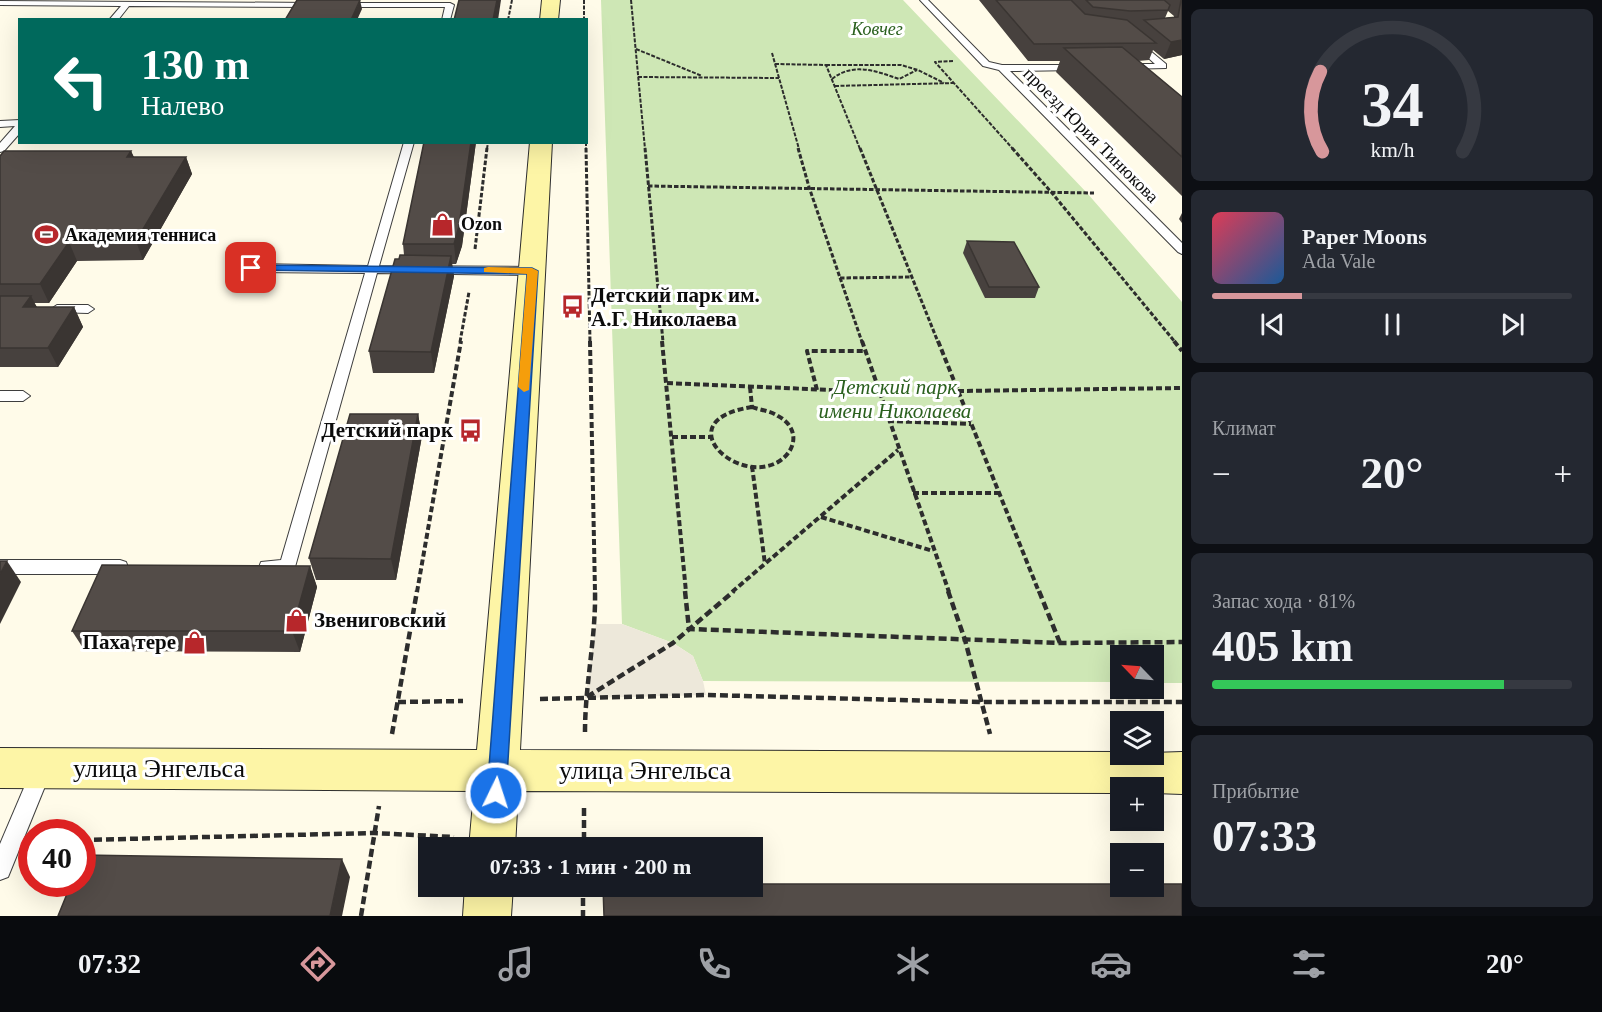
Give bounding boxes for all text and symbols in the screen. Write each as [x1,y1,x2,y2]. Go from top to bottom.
park label: Ковчег [850,19,903,39]
icon: left [42,42,120,120]
text: 130 m [141,42,250,88]
street label: проезд Юрия Тинюкова [1019,63,1163,207]
text: 34 [1361,70,1423,139]
text: Налево [141,91,224,121]
text: km/h [1370,139,1414,163]
shop icon: Ozon [430,211,456,237]
place label: Ozon [461,214,502,234]
sports icon: Академия тенниса [34,222,60,248]
text: Paper Moons [1302,224,1427,249]
place label: Академия тенниса [65,225,216,245]
pin [225,242,276,293]
text: Ada Vale [1302,250,1376,272]
icon: arrive [234,251,267,284]
place label: Детский парк им. А.Г. Николаева [591,283,760,331]
bus stop icon: Детский парк им. А.Г. Николаева [560,294,586,320]
icon: previous [1256,308,1289,341]
icon: pause [1376,308,1409,341]
icon: next [1496,308,1529,341]
park label: Детский парк имени Николаева [819,375,971,423]
bus stop icon: Детский парк [458,417,484,443]
text: Климат [1212,417,1276,439]
place label: Детский парк [321,418,454,442]
text: 20° [1361,448,1424,498]
text: − [1212,456,1231,492]
text: + [1553,456,1572,492]
text: Запас хода · 81% [1212,590,1355,612]
shop icon: Звениговский [283,607,309,633]
place label: Звениговский [314,608,446,632]
text: 405 km [1212,621,1353,671]
shop icon: Паха тере [181,629,207,655]
place label: Паха тере [83,630,176,654]
north arrow [1110,645,1164,699]
map controls [1110,645,1164,897]
button: layers [1110,711,1164,765]
street label: улица Энгельса [73,754,245,783]
street label: улица Энгельса [559,756,731,785]
position arrow [464,761,528,825]
button: + [1110,777,1164,831]
text: Прибытие [1212,780,1299,802]
text: 07:33 [1212,811,1317,861]
speed limit sign: 40 [18,819,96,897]
button: − [1110,843,1164,897]
text: 07:33 · 1 мин · 200 m [490,854,691,879]
icon: directions [297,943,339,985]
icon: music [495,943,537,985]
icon: phone [693,943,735,985]
icon: climate [892,943,934,985]
icon: car [1090,943,1132,985]
icon: filters [1288,943,1330,985]
text: 07:32 [78,949,141,979]
text: 20° [1486,949,1524,979]

